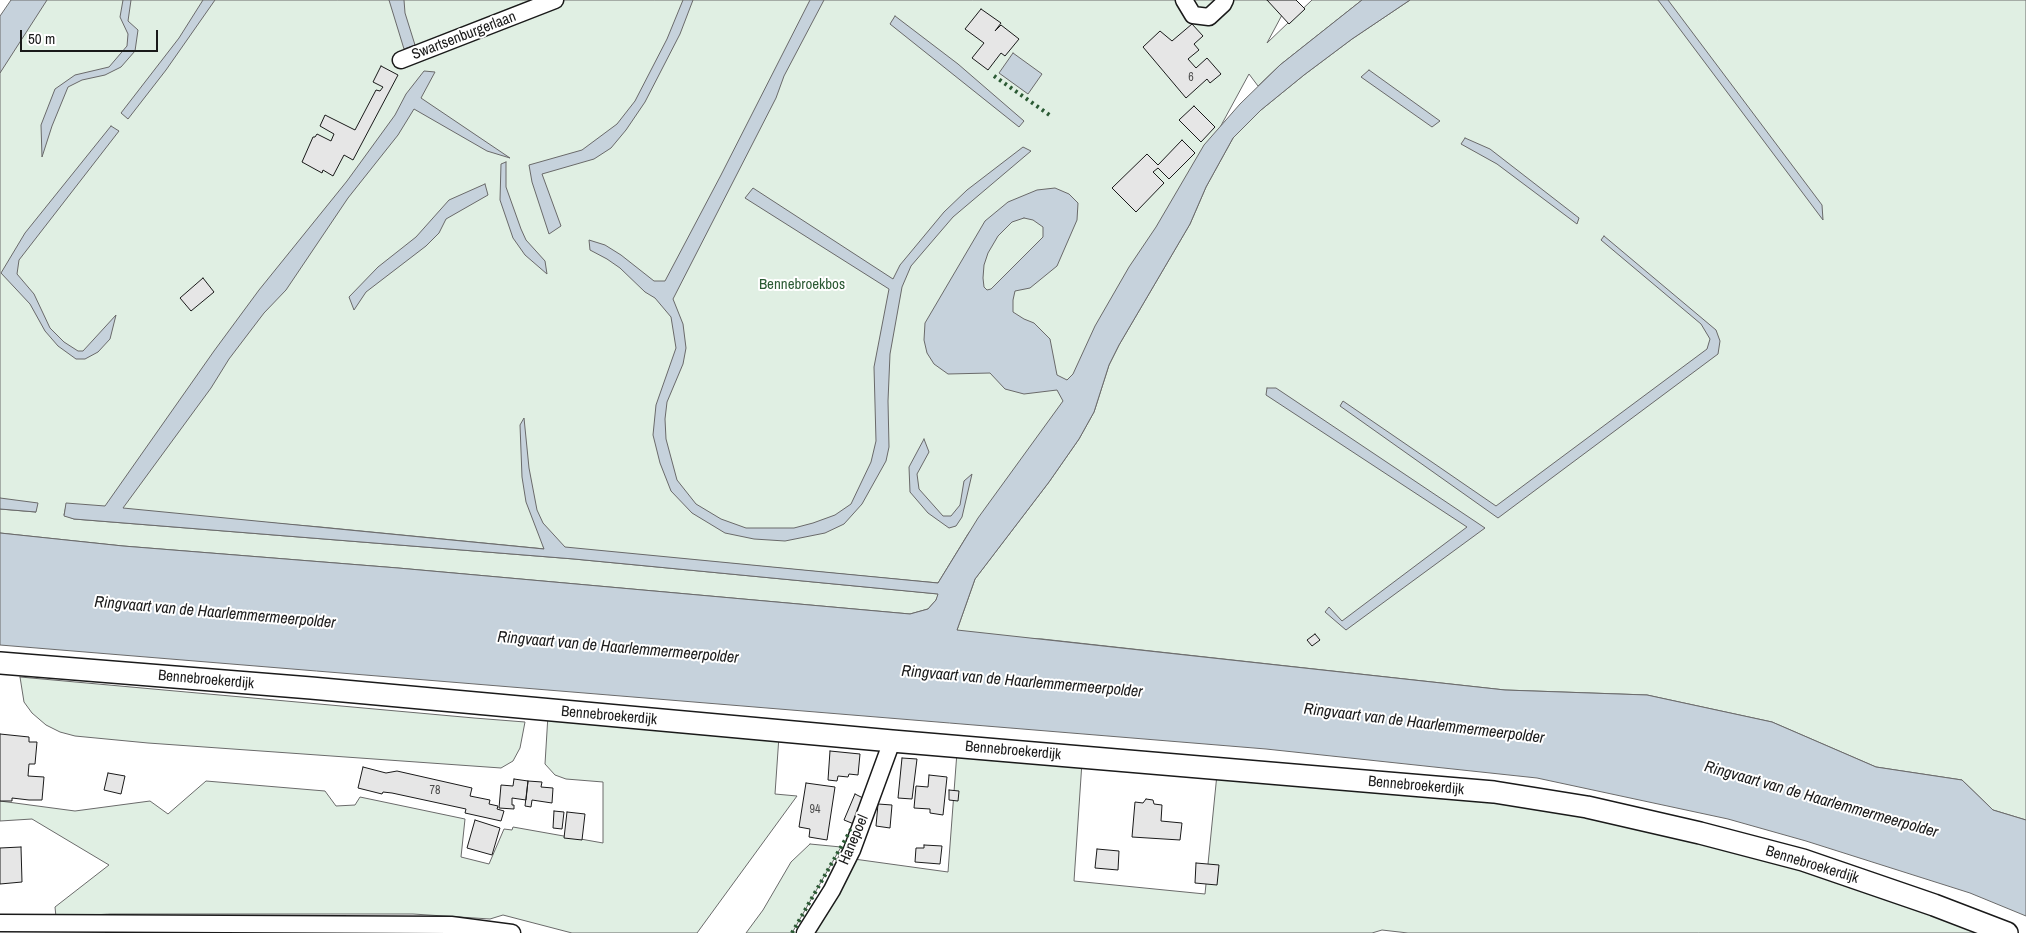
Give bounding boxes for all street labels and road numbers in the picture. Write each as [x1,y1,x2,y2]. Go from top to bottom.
street label: Swartsenburgerlaan [409,8,519,64]
street label: Bennebroekerdijk [157,667,255,693]
street label: Bennebroekerdijk [560,703,658,729]
street label: Bennebroekerdijk [964,738,1062,764]
street label: Bennebroekerdijk [1367,773,1465,799]
street label: Hanepoel [835,812,873,868]
street label: Bennebroekerdijk [1763,842,1861,888]

